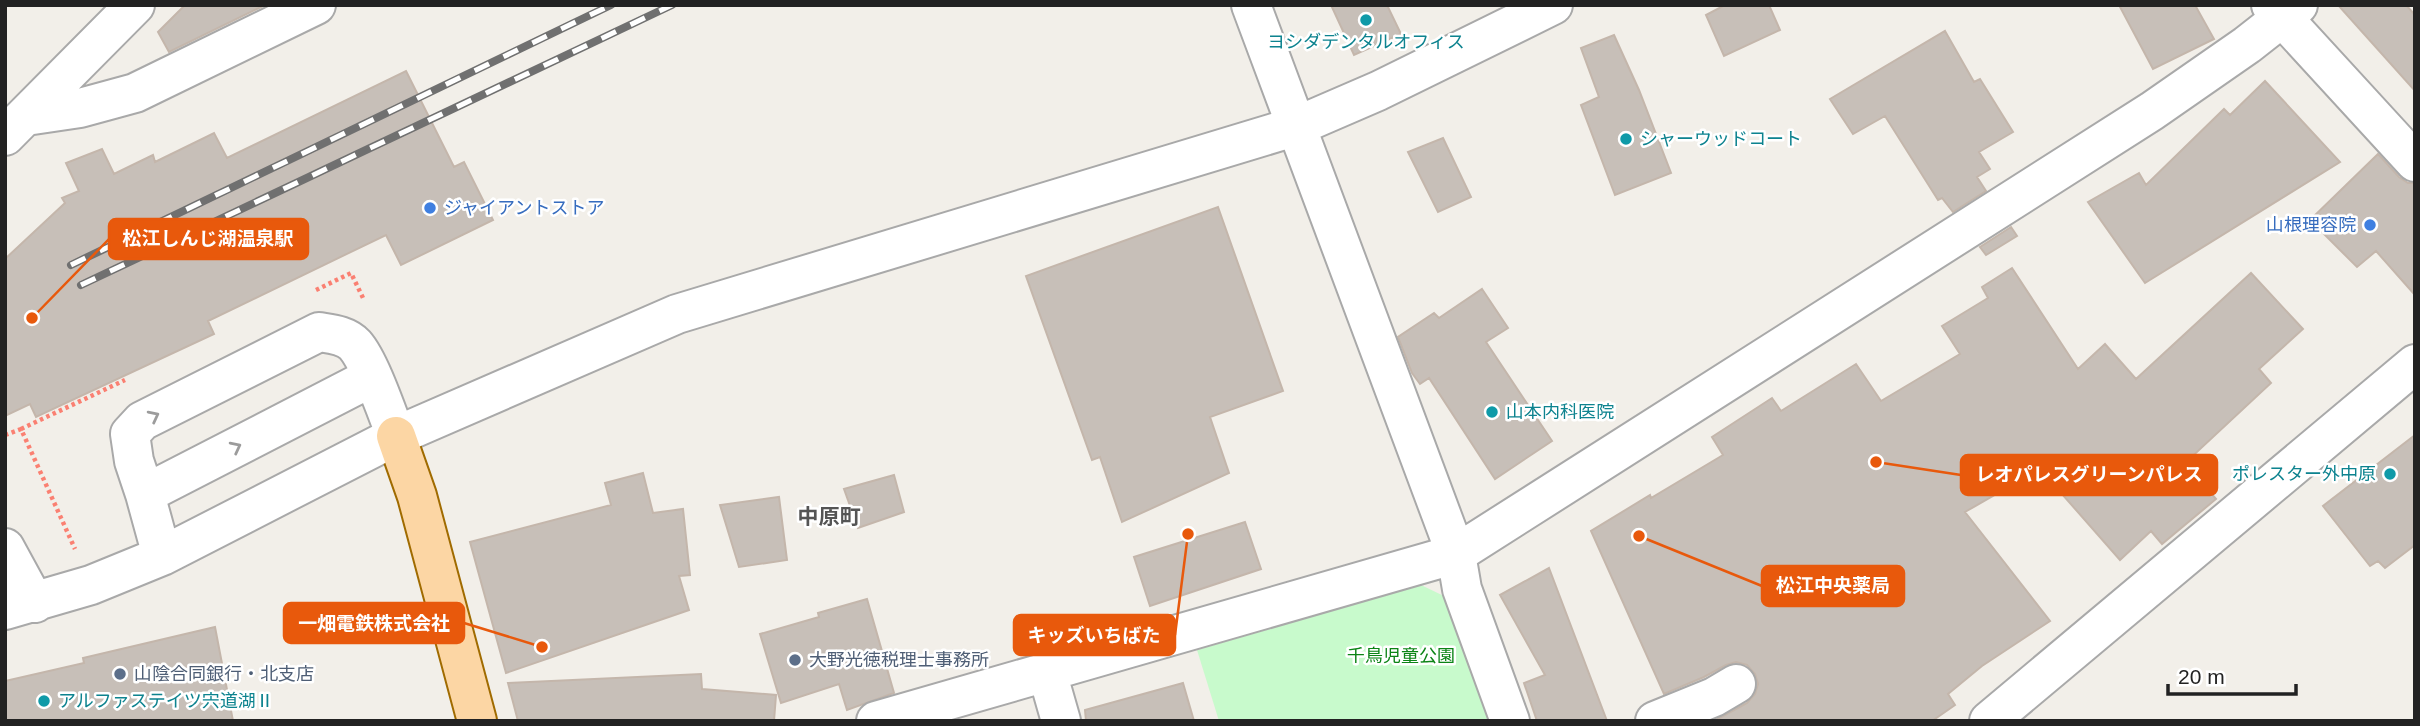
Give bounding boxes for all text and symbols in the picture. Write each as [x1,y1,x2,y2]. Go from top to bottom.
marker: ヨシダデンタルオフィス [1358,12,1374,28]
place label: ヨシダデンタルオフィス [1267,32,1465,52]
place label: シャーウッドコート [1640,129,1802,149]
marker: シャーウッドコート [1618,131,1634,147]
place label: ジャイアントストア [444,198,604,218]
marker: ジャイアントストア [422,200,438,216]
place label: 山根理容院 [2266,215,2356,235]
marker: 山根理容院 [2362,217,2378,233]
callout: 松江しんじ湖温泉駅 [109,219,308,259]
text: 松江しんじ湖温泉駅 [122,228,294,249]
place label: 山本内科医院 [1506,402,1614,422]
marker: 山本内科医院 [1484,404,1500,420]
one-way arrow [146,410,159,424]
one-way arrow [229,442,241,456]
callout: レオパレスグリーンパレス [1961,455,2217,495]
text: レオパレスグリーンパレス [1975,464,2203,485]
place label: ポレスター外中原 [2232,464,2376,484]
marker: ポレスター外中原 [2382,466,2398,482]
district label: 中原町 [798,505,861,528]
callout: 松江中央薬局 [1762,566,1904,606]
text: 松江中央薬局 [1776,575,1890,596]
callout: 一畑電鉄株式会社 [284,603,464,643]
text: 一畑電鉄株式会社 [298,613,450,634]
callout: キッズいちばた [1014,615,1175,655]
text: キッズいちばた [1027,625,1161,646]
park label: 千鳥児童公園 [1347,646,1455,666]
place label: 大野光徳税理士事務所 [809,650,989,670]
marker: 大野光徳税理士事務所 [787,652,803,668]
scale bar [2168,652,2296,696]
place label: 山陰合同銀行・北支店 [134,664,314,684]
text: 20 m [2178,665,2225,688]
marker: 山陰合同銀行・北支店 [112,666,128,682]
place label: アルファステイツ宍道湖Ⅱ [58,691,274,711]
marker: アルファステイツ宍道湖Ⅱ [36,693,52,709]

